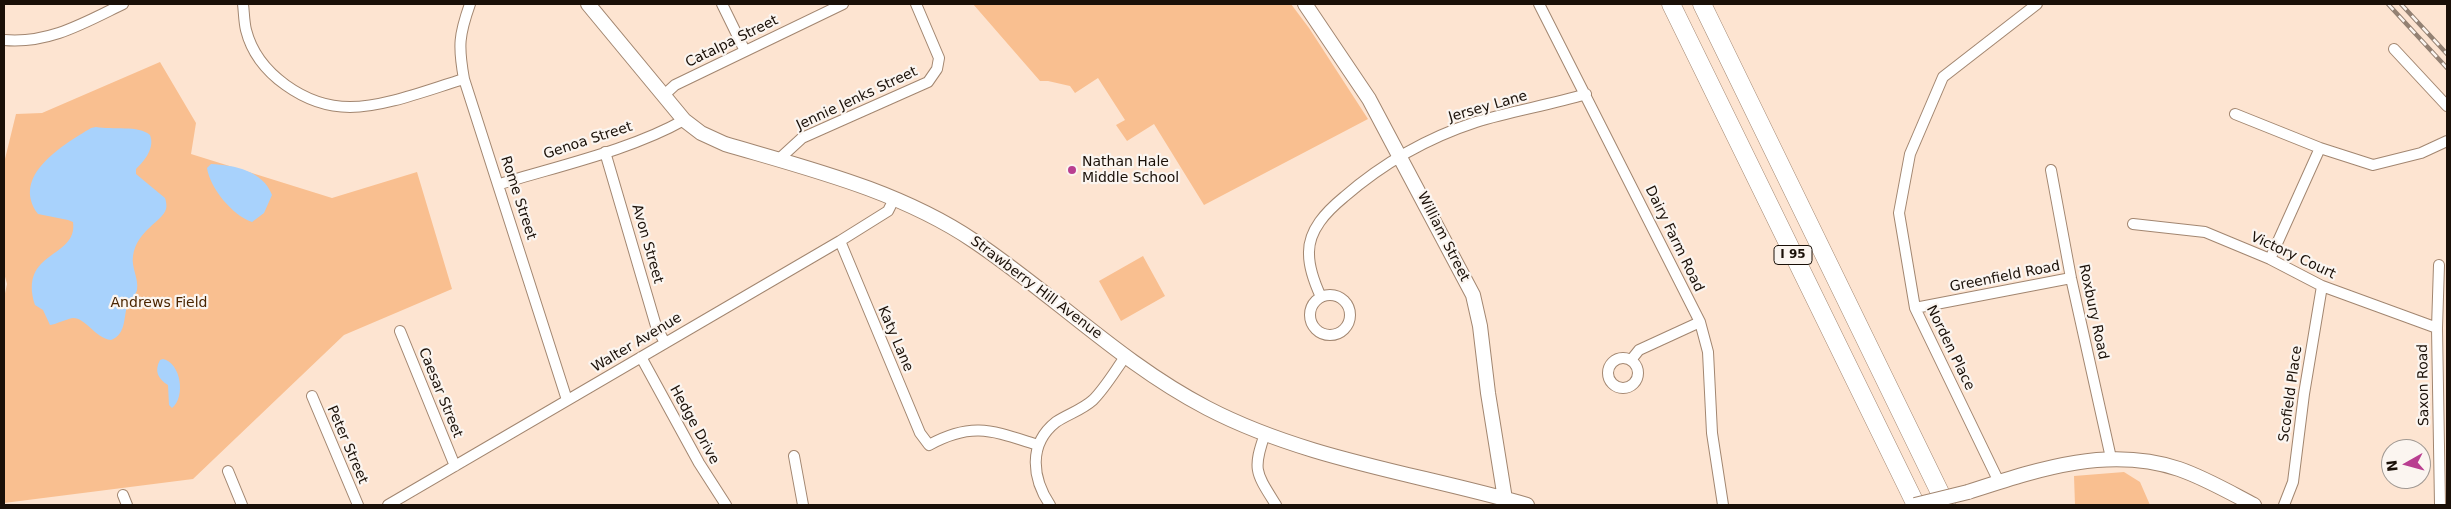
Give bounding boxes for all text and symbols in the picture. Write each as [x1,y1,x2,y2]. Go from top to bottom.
street label: Catalpa Street [683,12,781,72]
street label: Jennie Jenks Street [794,64,920,134]
street label: Jersey Lane [1447,88,1529,126]
street label: Genoa Street [541,119,635,163]
street label: Rome Street [497,154,539,242]
place label: Nathan Hale Middle School [1082,154,1179,186]
marker: Nathan Hale Middle School [1066,164,1078,176]
street label: Dairy Farm Road [1641,183,1707,295]
street label: William Street [1413,189,1473,285]
street label: Avon Street [628,203,666,285]
street label: Victory Court [2248,229,2338,283]
street label: Strawberry Hill Avenue [967,233,1105,343]
road number: I 95 [1774,246,1812,264]
street label: Greenfield Road [1948,258,2062,296]
street label: Roxbury Road [2075,263,2111,361]
park label: Andrews Field [111,295,207,311]
street label: Norden Place [1922,303,1978,393]
street label: Katy Lane [874,304,916,374]
street label: Walter Avenue [589,310,685,376]
street label: Saxon Road [2415,344,2433,426]
street label: Scofield Place [2276,345,2306,443]
street label: Caesar Street [414,346,466,440]
street label: Hedge Drive [665,383,723,467]
street label: Peter Street [323,403,371,487]
north arrow [2381,439,2431,489]
text: N [2383,459,2401,472]

